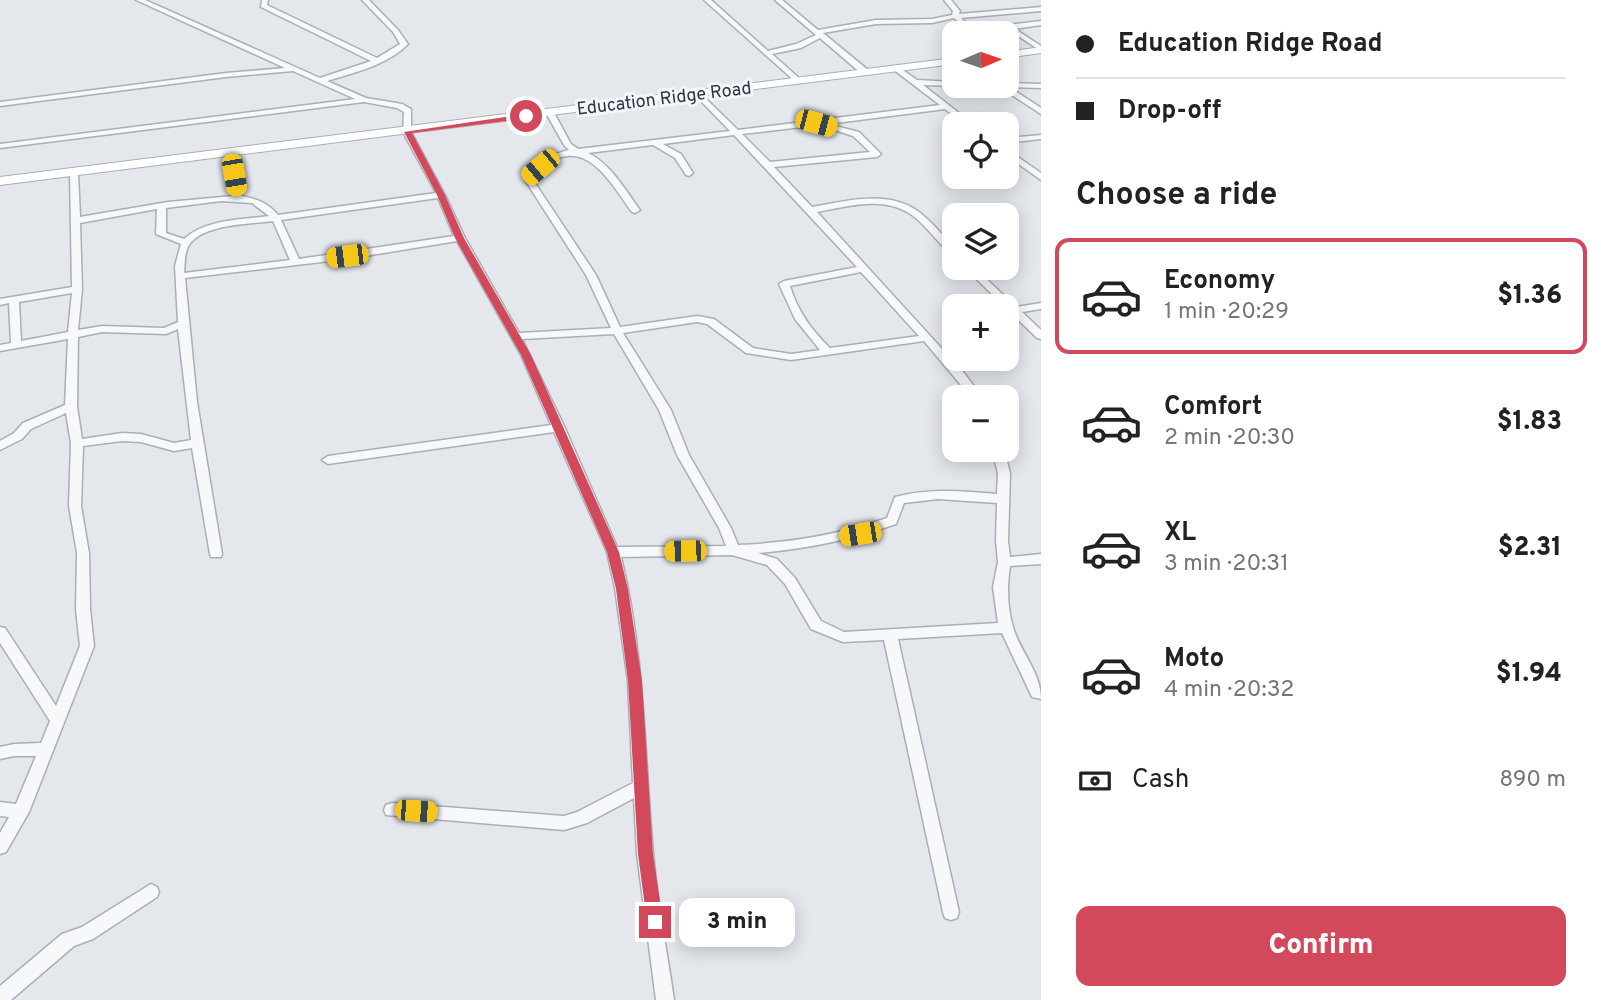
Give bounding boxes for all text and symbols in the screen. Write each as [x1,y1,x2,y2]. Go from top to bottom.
north arrow [942,21,1018,98]
map controls [942,21,1019,462]
text: Education Ridge Road [1118,28,1383,61]
street label: Education Ridge Road [575,77,753,122]
text: Drop-off [1118,95,1221,128]
route start [510,100,542,132]
car [793,107,840,139]
button: locate [942,112,1019,189]
car [518,145,563,189]
car [221,152,248,198]
text: Choose a ride [1076,176,1277,216]
button: layers [942,203,1019,280]
car [325,243,370,269]
icon: car [1080,265,1143,328]
text: Economy [1164,265,1275,298]
text: $1.36 [1497,280,1562,313]
button: + [942,294,1019,371]
text: 1 min · 20:29 [1164,298,1289,327]
button: − [942,385,1019,462]
icon: car [1080,391,1143,454]
text: Comfort [1164,391,1262,424]
text: $1.83 [1497,406,1562,439]
text: 2 min · 20:30 [1164,424,1295,453]
icon: car [1080,517,1143,580]
text: XL [1164,517,1196,550]
car [838,520,883,548]
text: $2.31 [1498,532,1562,565]
car [664,540,707,562]
text: 3 min · 20:31 [1164,550,1289,579]
icon: car [1080,643,1143,706]
text: Moto [1164,643,1224,676]
text: $1.94 [1496,658,1562,691]
text: 4 min · 20:32 [1164,676,1294,705]
icon: cash [1076,762,1114,800]
text: Cash [1132,764,1189,797]
text: 890 m [1499,766,1566,795]
car [395,799,438,823]
callout: 3 min [680,898,795,946]
route end [639,906,671,938]
button: Confirm [1076,906,1566,986]
text: 3 min [707,908,767,937]

